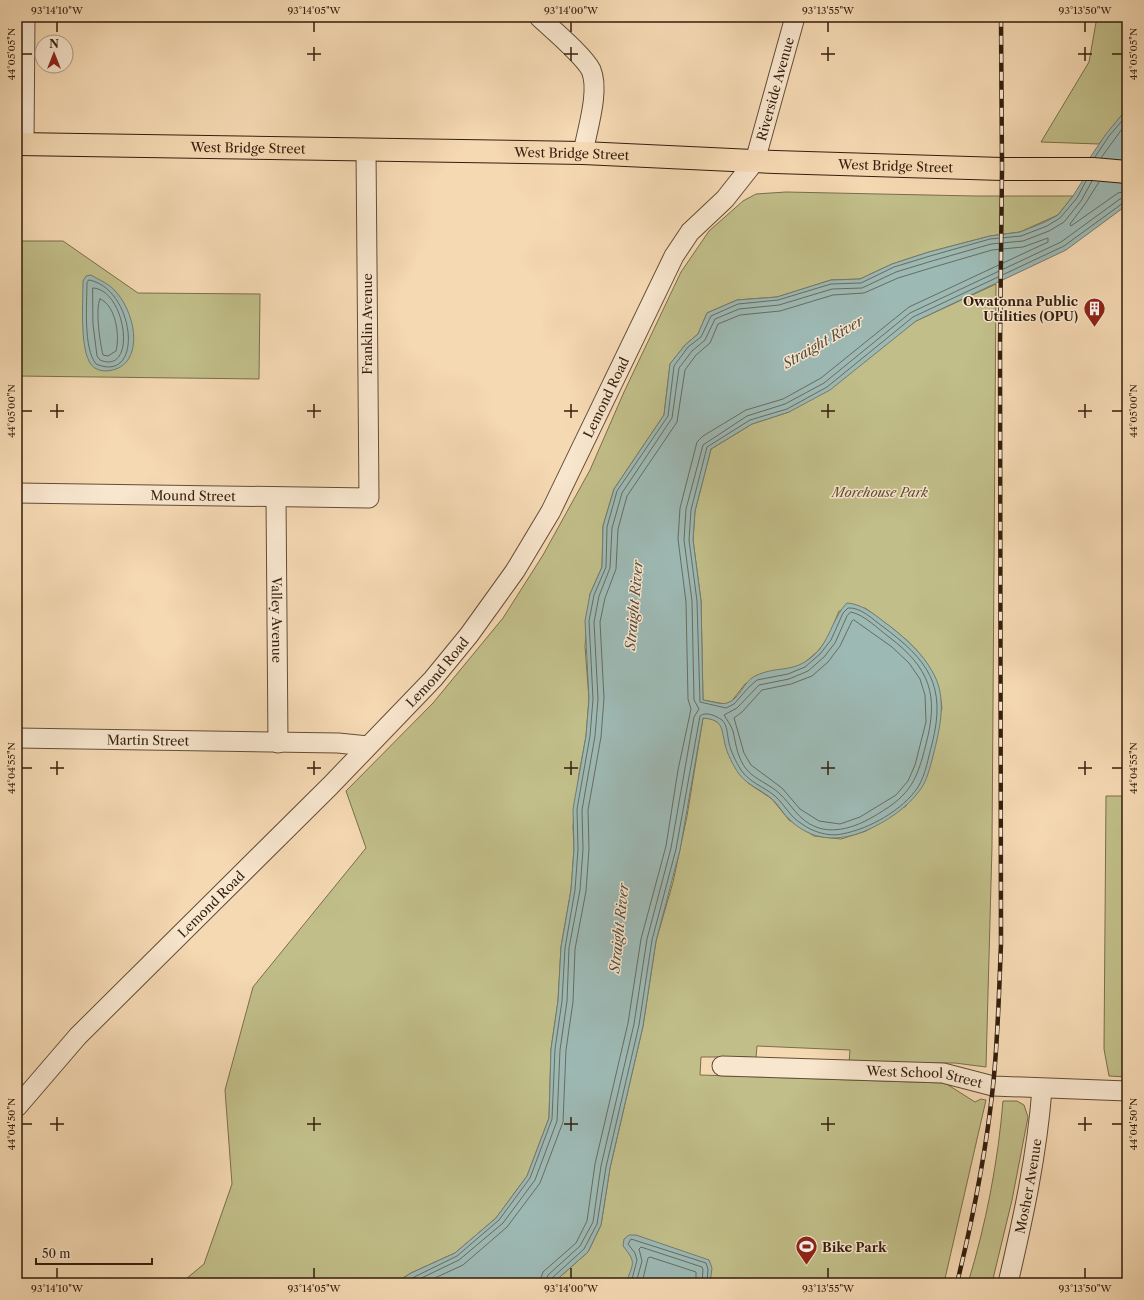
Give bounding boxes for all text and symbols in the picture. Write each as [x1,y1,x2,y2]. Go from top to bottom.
text: 93°14'10"W [31,4,84,17]
text: 93°14'05"W [287,4,342,17]
text: 93°14'00"W [544,4,599,17]
text: 93°13'55"W [802,4,855,17]
text: 93°13'50"W [1059,4,1113,17]
text: 44°05'05"N [5,28,18,80]
text: 44°05'05"N [1127,28,1140,80]
north arrow [34,34,74,74]
street label: Riverside Avenue [753,35,797,143]
text: N [49,37,59,51]
street label: West Bridge Street [189,139,306,157]
street label: West Bridge Street [513,144,630,163]
street label: West Bridge Street [837,156,954,176]
street label: Franklin Avenue [359,273,375,375]
place label: Owatonna Public Utilities (OPU) [963,293,1078,324]
building icon: Owatonna Public Utilities (OPU) [1081,295,1107,328]
water label: Straight River [779,311,868,373]
street label: Lemond Road [580,354,632,440]
text: 44°05'00"N [5,384,18,438]
text: 44°05'00"N [1127,384,1140,438]
park label: Morehouse Park [830,484,928,500]
street label: Mound Street [150,487,236,504]
water label: Straight River [621,558,647,652]
street label: Valley Avenue [269,576,285,663]
street label: Lemond Road [402,634,472,710]
street label: Martin Street [107,731,190,749]
text: 44°04'55"N [5,742,18,794]
text: 44°04'55"N [1127,742,1140,794]
street label: Lemond Road [174,867,248,941]
water label: Straight River [605,881,633,975]
street label: West School Street [865,1063,985,1091]
text: 44°04'50"N [5,1098,18,1150]
text: 44°04'50"N [1127,1098,1140,1150]
street label: Mosher Avenue [1011,1138,1045,1235]
sports icon: Bike Park [793,1234,819,1267]
place label: Bike Park [822,1239,887,1255]
scale bar [36,1240,152,1266]
text: 50 m [42,1246,71,1261]
text: 93°14'10"W [31,1282,84,1295]
text: 93°14'05"W [287,1282,342,1295]
text: 93°14'00"W [544,1282,599,1295]
text: 93°13'55"W [802,1282,855,1295]
text: 93°13'50"W [1059,1282,1113,1295]

